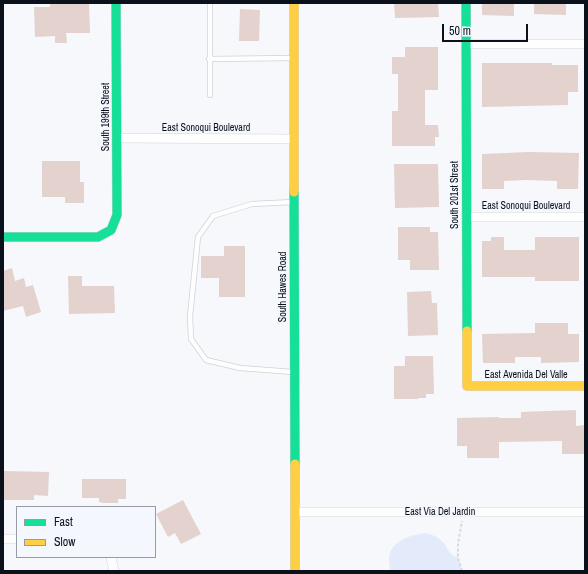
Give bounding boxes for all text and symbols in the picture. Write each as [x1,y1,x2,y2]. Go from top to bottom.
scale bar [444,16,530,42]
text: 50 m [449,23,471,39]
street label: South 199th Street [100,83,112,151]
street label: East Sonoqui Boulevard [162,122,250,134]
street label: South 201st Street [449,161,461,229]
street label: East Sonoqui Boulevard [482,200,570,212]
street label: South Hawes Road [277,252,289,322]
street label: East Avenida Del Valle [484,369,568,381]
legend [16,506,156,558]
street label: East Via Del Jardin [405,506,475,518]
text: Fast [54,514,73,530]
text: Slow [54,534,75,550]

